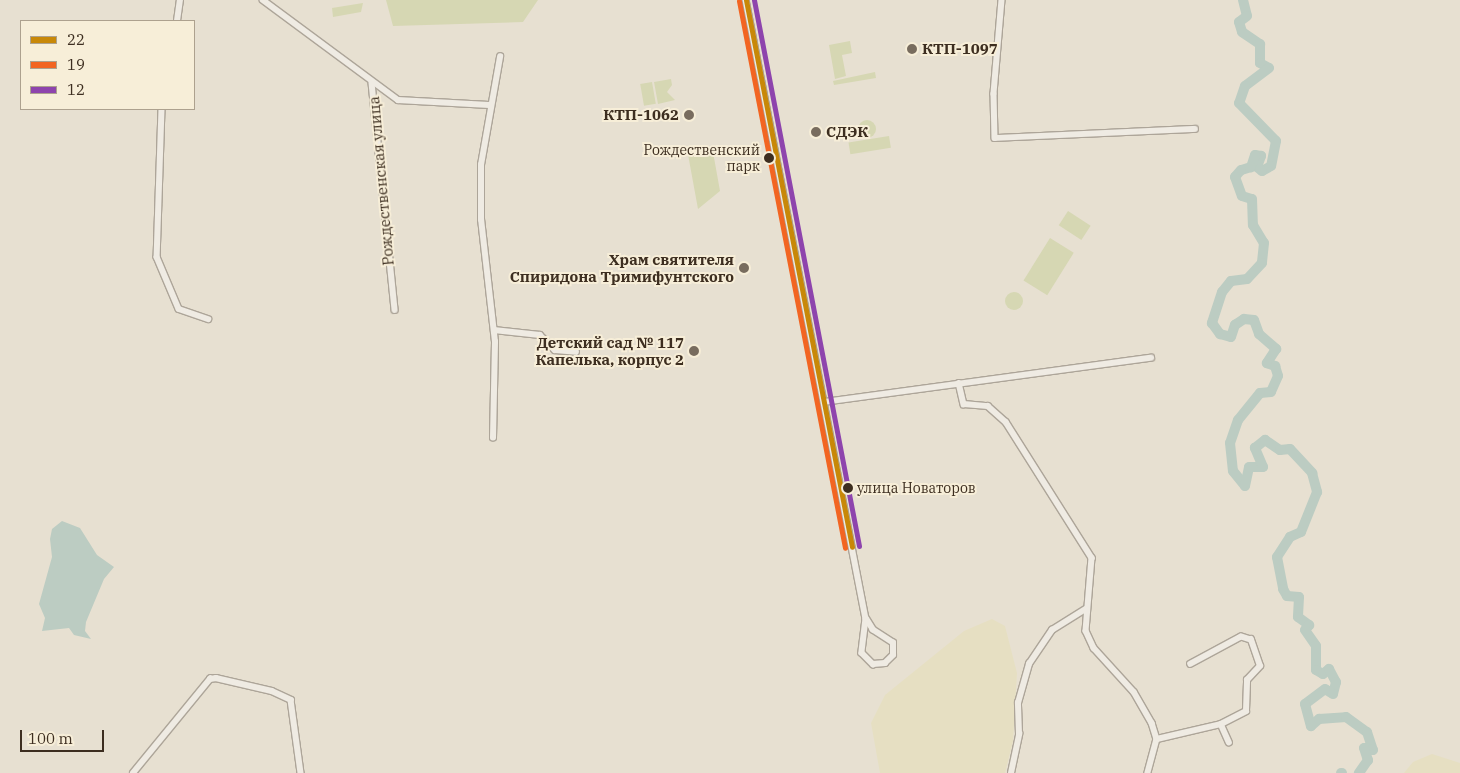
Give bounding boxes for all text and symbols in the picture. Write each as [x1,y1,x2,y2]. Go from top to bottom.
legend [20,20,195,110]
text: 22 [67,30,85,49]
place label: КТП-1097 [922,40,998,58]
marker: КТП-1097 [906,43,918,55]
text: 19 [67,55,85,74]
text: 12 [67,80,85,99]
street label: Рождественская улица [365,96,397,266]
place label: КТП-1062 [603,106,679,124]
marker: КТП-1062 [683,109,695,121]
place label: СДЭК [826,123,869,141]
marker: СДЭК [810,126,822,138]
place label: Рождественский парк [643,142,760,174]
marker: Рождественский парк [764,153,774,163]
place label: Храм святителя Спиридона Тримифунтского [510,250,734,285]
marker: Храм святителя Спиридона Тримифунтского [738,262,750,274]
place label: Детский сад № 117 Капелька, корпус 2 [535,333,684,368]
marker: Детский сад № 117 Капелька, корпус 2 [688,345,700,357]
place label: улица Новаторов [857,480,976,496]
marker: улица Новаторов [843,483,853,493]
scale bar [22,720,106,752]
text: 100 m [28,729,73,748]

